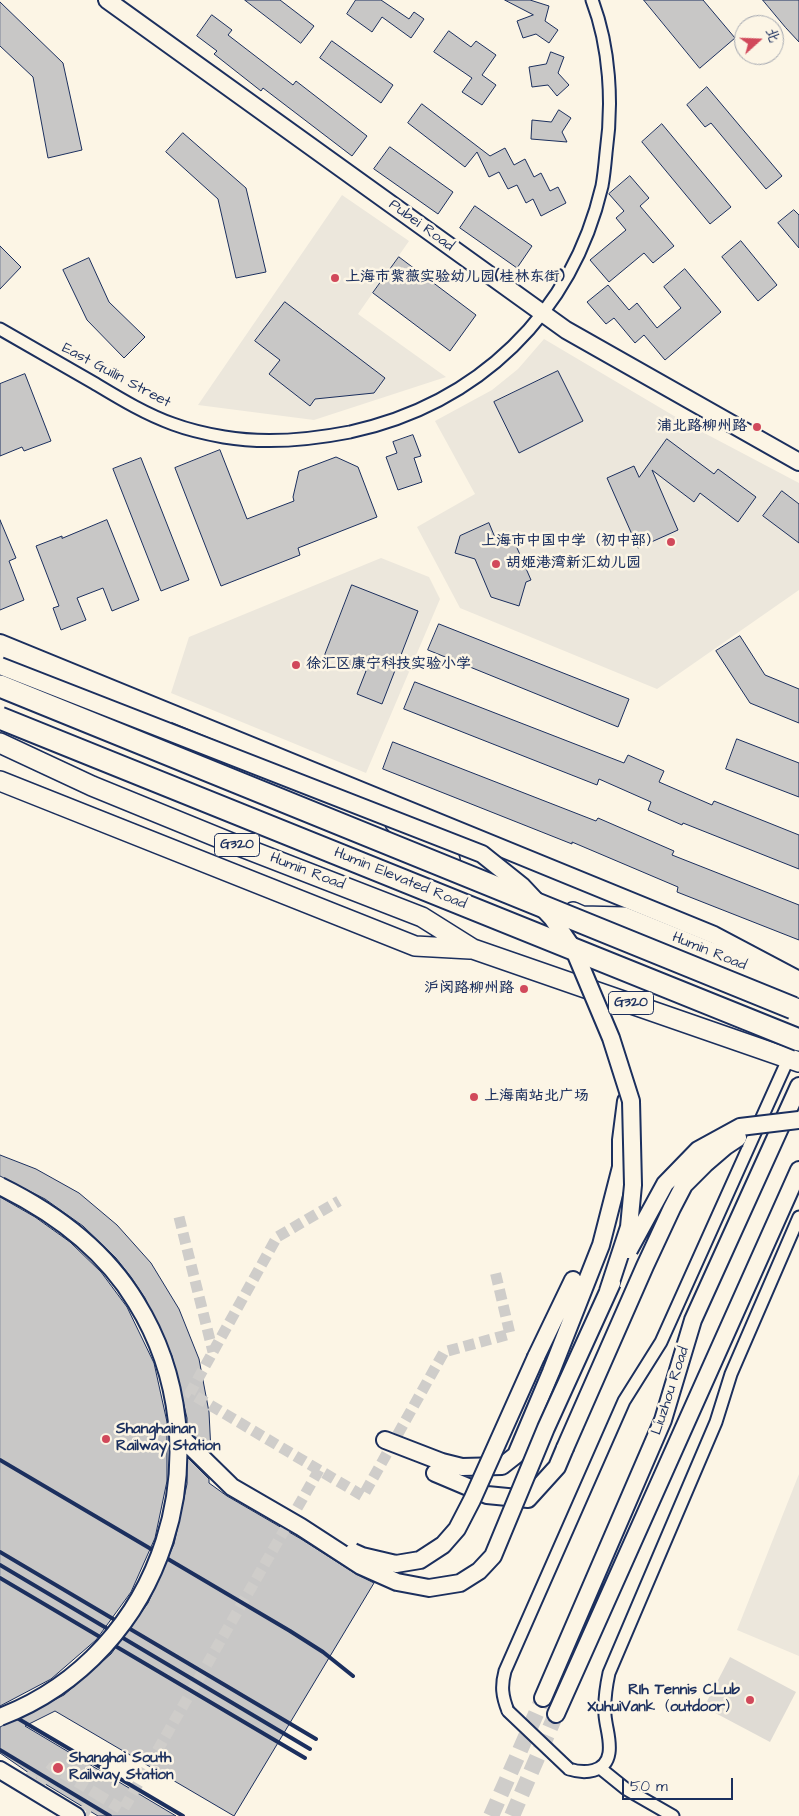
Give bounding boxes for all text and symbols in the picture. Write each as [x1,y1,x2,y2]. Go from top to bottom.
north arrow [734,15,784,65]
text: 北 [760,25,784,45]
street label: Pubei Road [385,196,457,256]
place label: 上海市紫薇实验幼儿园(桂林东街) [345,269,565,287]
marker: 上海市紫薇实验幼儿园(桂林东街) [329,272,341,284]
street label: East Guilin Street [58,340,174,412]
place label: 浦北路柳州路 [657,418,747,436]
marker: 浦北路柳州路 [751,421,763,433]
place label: 上海市中国中学（初中部） [481,533,661,551]
marker: 上海市中国中学（初中部） [665,536,677,548]
place label: 胡姬港湾新汇幼儿园 [506,555,641,573]
marker: 胡姬港湾新汇幼儿园 [490,558,502,570]
place label: 徐汇区康宁科技实验小学 [306,656,471,674]
marker: 徐汇区康宁科技实验小学 [290,659,302,671]
road number: G320 [214,834,260,856]
street label: Humin Elevated Road [331,844,469,914]
street label: Humin Road [267,850,347,894]
street label: Humin Road [669,929,749,975]
place label: 沪闵路柳州路 [424,980,514,998]
marker: 沪闵路柳州路 [518,983,530,995]
road number: G320 [608,991,654,1014]
place label: 上海南站北广场 [484,1088,589,1106]
marker: 上海南站北广场 [468,1091,480,1103]
street label: Liuzhou Road [648,1345,694,1437]
place label: Shanghainan Railway Station [116,1421,221,1456]
marker: Shanghainan Railway Station [100,1433,112,1445]
place label: RIh Tennis CLub XuhuiVank（outdoor） [587,1682,740,1717]
marker: RIh Tennis CLub XuhuiVank（outdoor） [744,1694,756,1706]
place label: Shanghai South Railway Station [69,1750,174,1785]
marker: Shanghai South Railway Station [51,1761,65,1775]
scale bar [624,1768,735,1800]
text: 50 m [630,1776,668,1797]

